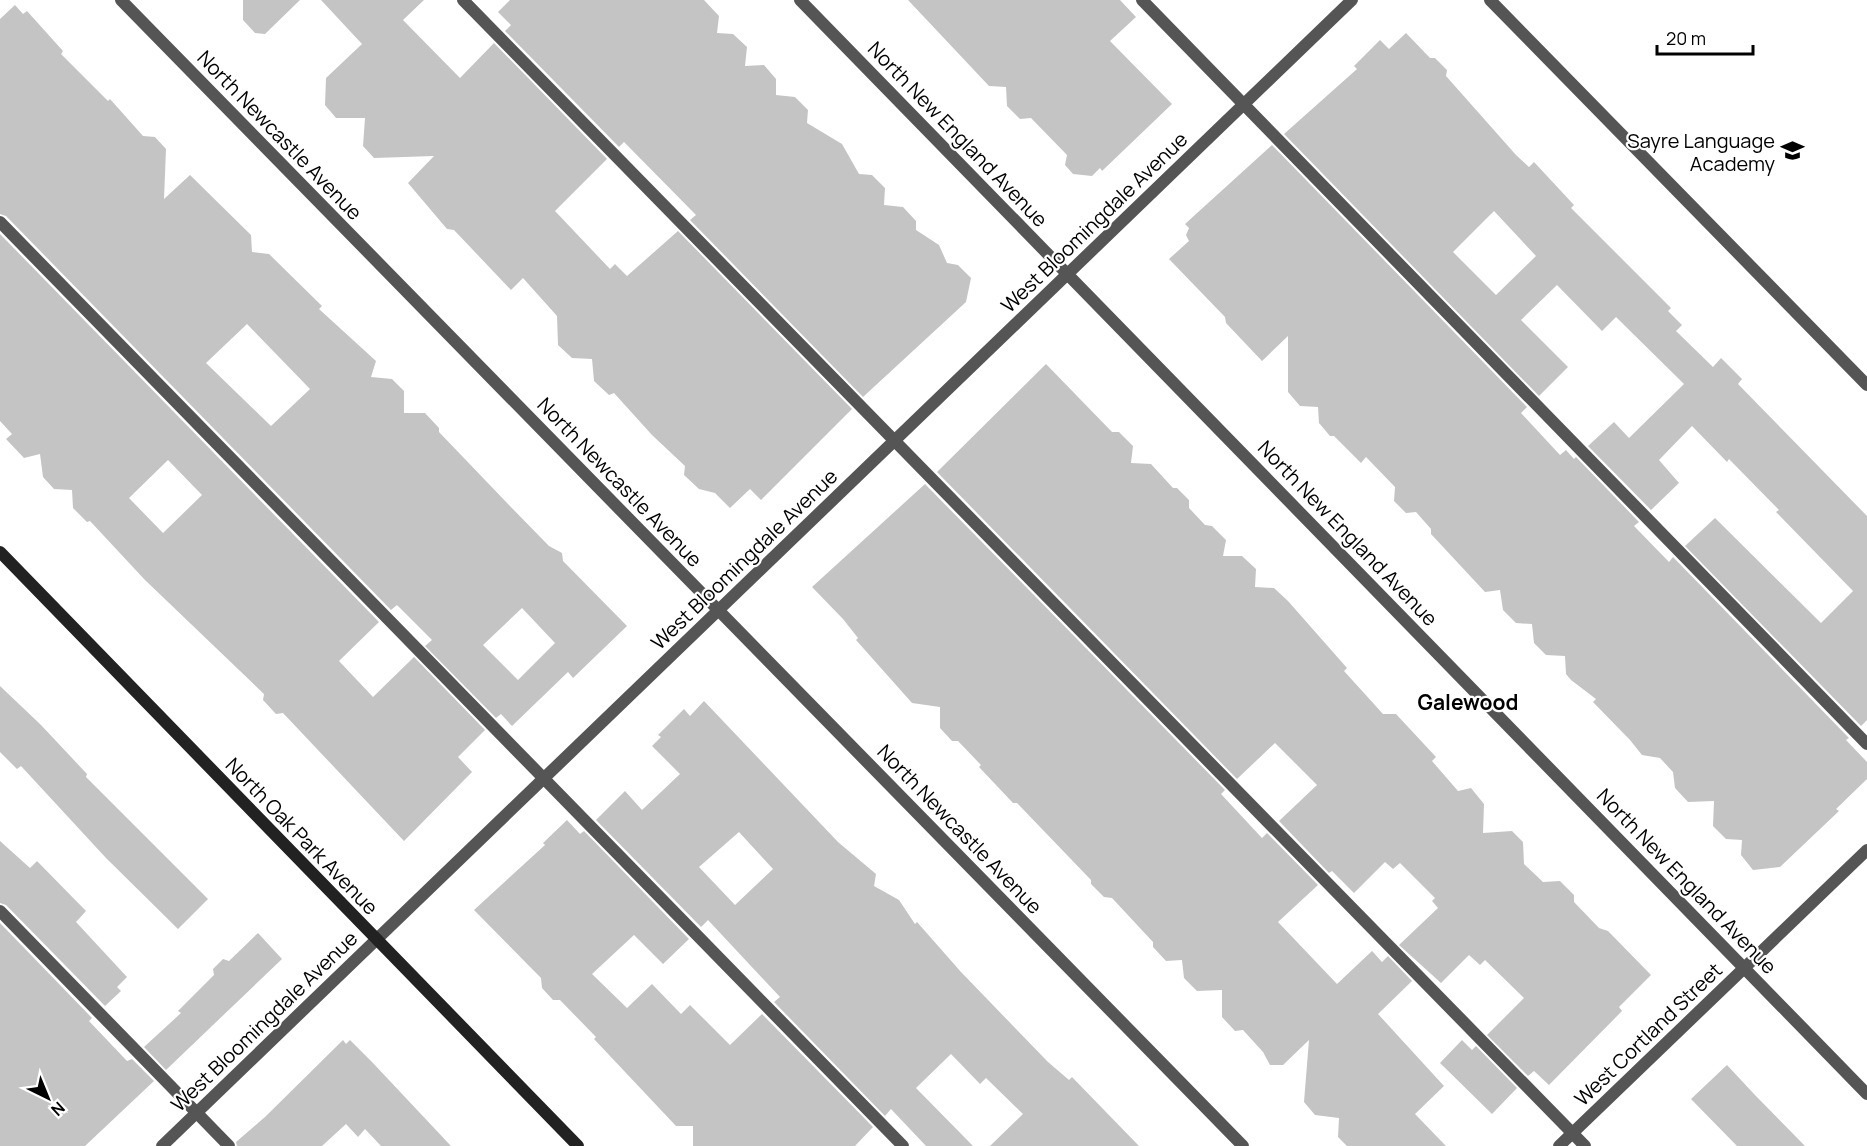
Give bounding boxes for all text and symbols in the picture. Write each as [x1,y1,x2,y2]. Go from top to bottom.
scale bar [1657,18,1753,56]
text: 20 m [1666,26,1706,50]
street label: North New England Avenue [862,35,1054,233]
street label: North Newcastle Avenue [192,44,368,226]
street label: West Bloomingdale Avenue [995,126,1193,318]
place label: Sayre Language Academy [1627,127,1775,177]
school or university icon: Sayre Language Academy [1780,138,1806,164]
street label: North Newcastle Avenue [532,391,708,573]
street label: North New England Avenue [1252,434,1444,632]
street label: West Bloomingdale Avenue [645,463,843,655]
district label: Galewood [1418,688,1518,716]
street label: North Newcastle Avenue [872,738,1048,920]
street label: North Oak Park Avenue [220,752,384,920]
street label: North New England Avenue [1591,782,1783,980]
street label: West Bloomingdale Avenue [165,925,363,1117]
street label: West Cortland Street [1568,956,1728,1112]
north arrow [18,1068,78,1128]
text: N [47,1097,70,1121]

